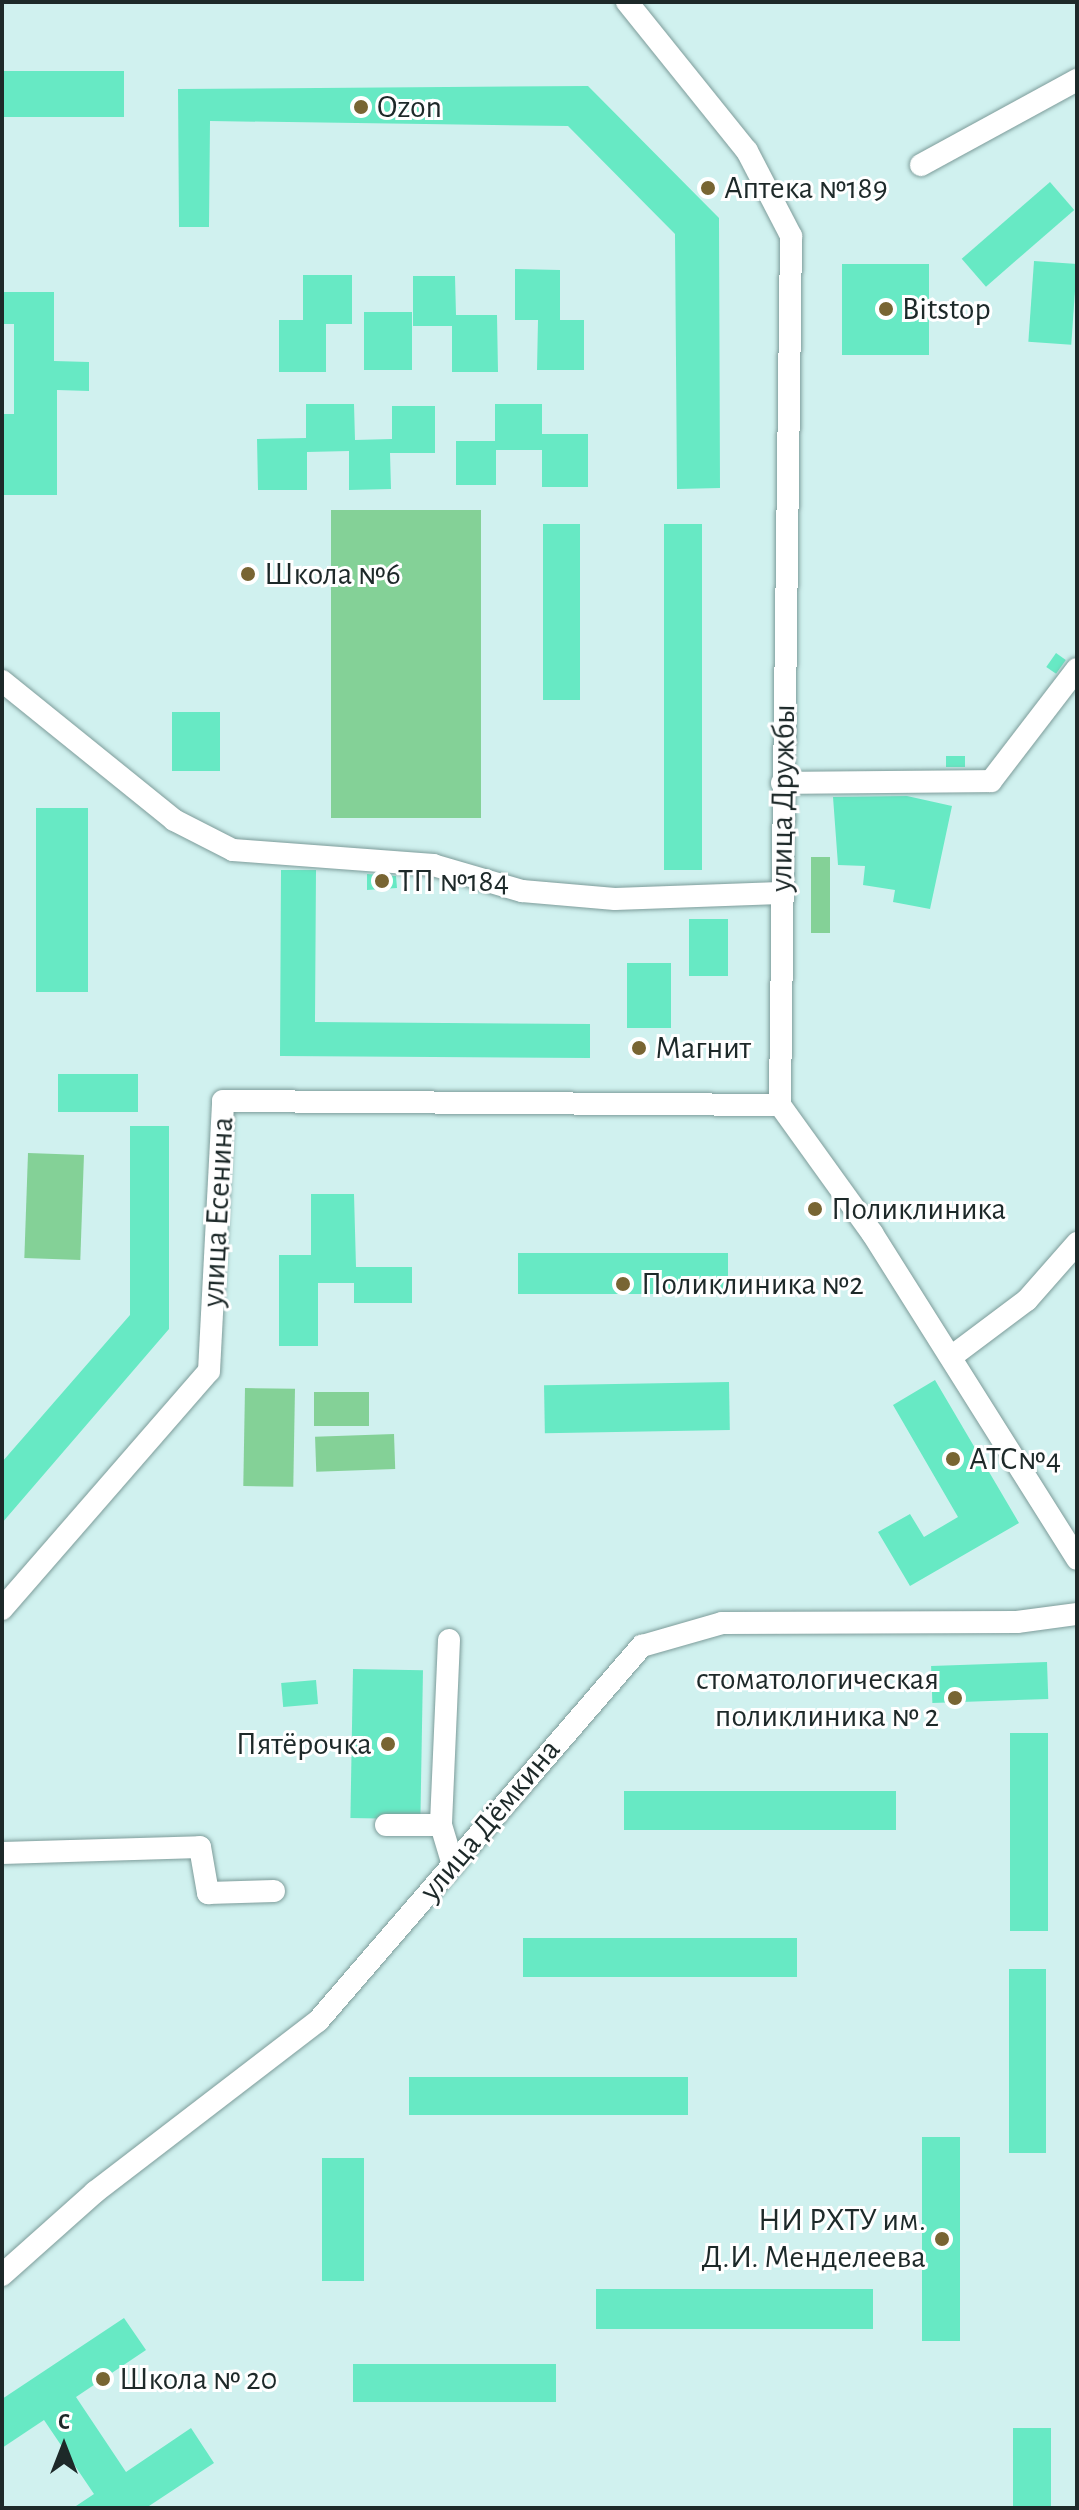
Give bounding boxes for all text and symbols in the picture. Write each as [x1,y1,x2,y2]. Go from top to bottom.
place label: Ozon [377,88,442,126]
marker: Ozon [352,98,370,116]
place label: Аптека №189 [724,169,888,207]
marker: Аптека №189 [699,179,717,197]
place label: Bitstop [902,290,991,328]
marker: Bitstop [877,300,895,318]
place label: Школа №6 [264,555,401,593]
marker: Школа №6 [239,565,257,583]
street label: улица Дружбы [762,704,804,892]
place label: ТП №184 [398,862,509,900]
marker: ТП №184 [373,872,391,890]
place label: Магнит [655,1029,751,1067]
marker: Магнит [630,1039,648,1057]
street label: улица Есенина [194,1116,242,1308]
place label: Поликлиника [831,1190,1006,1228]
marker: Поликлиника [806,1200,824,1218]
place label: Поликлиника №2 [641,1265,864,1303]
marker: Поликлиника №2 [612,1273,634,1295]
place label: АТС№4 [969,1440,1061,1478]
marker: АТС№4 [944,1450,962,1468]
place label: стоматологическая поликлиника № 2 [696,1661,939,1736]
marker: стоматологическая поликлиника № 2 [946,1689,964,1707]
place label: Пятёрочка [236,1725,372,1763]
street label: улица Дёмкина [411,1731,569,1909]
marker: Пятёрочка [379,1735,397,1753]
place label: НИ РХТУ им. Д.И. Менделеева [702,2202,926,2277]
marker: НИ РХТУ им. Д.И. Менделеева [933,2230,951,2248]
place label: Школа № 20 [119,2360,277,2398]
marker: Школа № 20 [94,2370,112,2388]
north arrow [24,2406,104,2486]
text: С [58,2411,70,2433]

